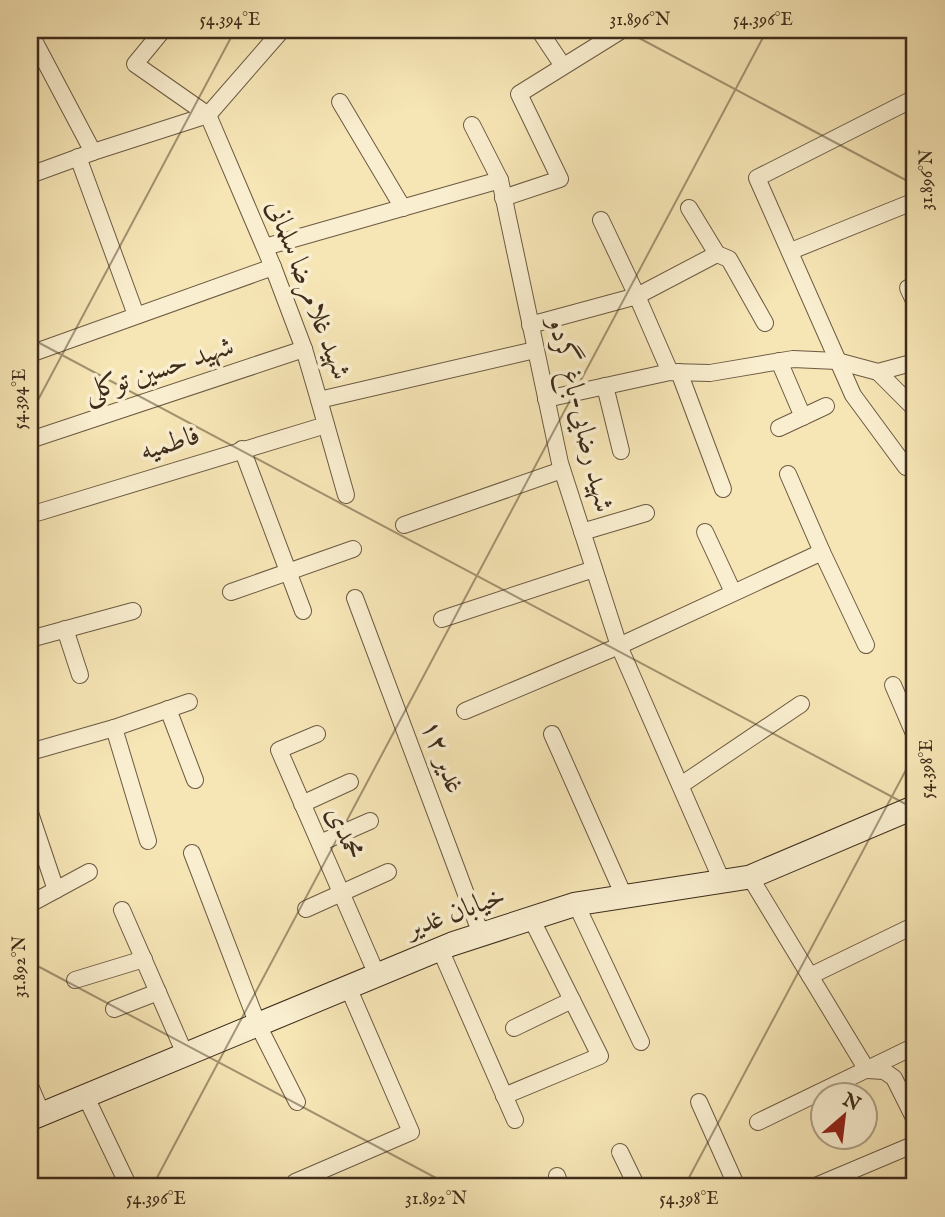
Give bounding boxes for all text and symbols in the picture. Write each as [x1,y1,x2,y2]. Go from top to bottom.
text: 54.394°E [200,9,261,32]
text: 31.896°N [609,9,671,32]
text: 54.396°E [733,9,793,32]
text: 31.896°N [916,149,939,211]
street label: شهید غلامرضا سلمانی [258,195,358,385]
street label: شهید رضایی-باغ گردو [534,310,624,517]
street label: شهید حسین توکلی [79,329,239,412]
text: 54.394°E [9,369,32,430]
street label: فاطمیه [136,418,204,470]
street label: غدیر ۱۲ [412,715,472,799]
text: 54.398°E [916,739,939,799]
street label: محمدی [317,801,371,865]
street label: خیابان غدیر [399,879,510,948]
text: 31.892°N [9,936,32,998]
north arrow [808,1080,878,1150]
text: N [837,1088,864,1117]
text: 54.396°E [126,1188,186,1211]
text: 31.892°N [405,1188,467,1211]
text: 54.398°E [659,1188,719,1211]

